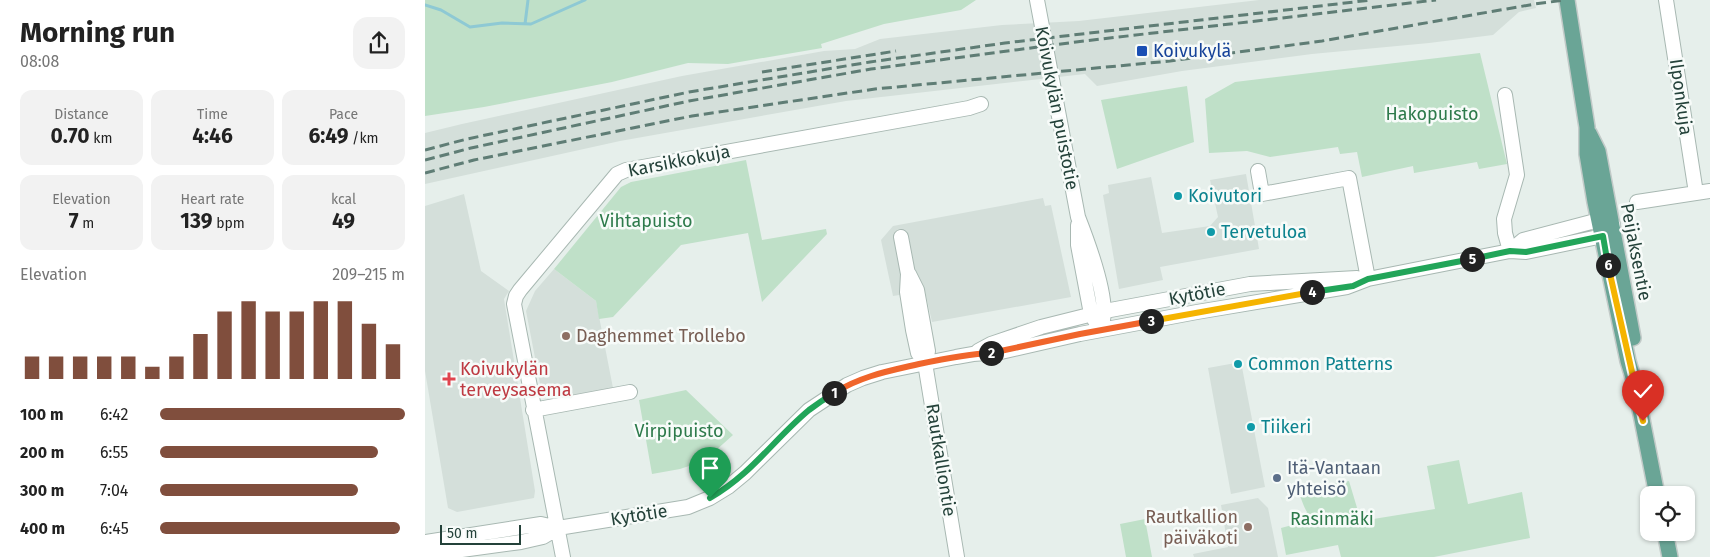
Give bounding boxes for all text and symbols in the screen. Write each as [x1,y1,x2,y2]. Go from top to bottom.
text: Morning run [20,16,175,49]
button: share [353,17,405,69]
street label: Koivukylän puistotie [1030,24,1084,192]
place label: Koivukylä [1153,40,1231,62]
marker: Koivukylä [1135,44,1149,58]
text: 08:08 [20,52,59,71]
street label: Ilponkuja [1665,57,1697,137]
park label: Hakopuisto [1386,103,1479,125]
text: Distance [54,106,109,123]
text: Time [197,106,228,123]
text: Pace [329,106,358,123]
text: 0.70 [50,123,90,149]
text: 4:46 [192,123,233,149]
text: 6:49 [308,123,348,149]
text: km [90,130,113,147]
text: /km [348,130,379,147]
street label: Karsikkokuja [626,140,732,182]
place label: Koivutori [1188,185,1262,207]
marker: Koivutori [1172,190,1184,202]
text: Elevation [52,191,111,208]
text: Heart rate [181,191,244,208]
text: kcal [331,191,356,208]
street label: Peijaksentie [1616,201,1656,303]
text: 7 [69,208,79,234]
text: 139 [180,208,212,234]
text: 49 [332,208,355,234]
park label: Vihtapuisto [599,210,693,232]
text: m [79,215,94,232]
text: bpm [212,215,245,232]
place label: Tervetuloa [1221,221,1307,243]
marker: Tervetuloa [1205,226,1217,238]
pin: 5 [1459,246,1485,272]
text: 5 [1469,251,1476,268]
pin: 6 [1595,252,1621,278]
text: 6 [1605,257,1612,274]
text: Elevation [20,265,87,284]
text: 209–215 m [332,265,405,284]
street label: Kytötie [1167,278,1227,310]
pin: 4 [1299,280,1325,304]
text: 4 [1309,284,1316,301]
pin: 3 [1139,308,1163,334]
text: 3 [1148,313,1155,330]
place label: Daghemmet Trollebo [576,325,746,347]
marker: Daghemmet Trollebo [560,330,572,342]
pin: 2 [979,340,1003,366]
text: 2 [988,345,995,362]
place label: Common Patterns [1248,353,1393,375]
place label: Koivukylän terveysasema [460,358,572,401]
marker: Common Patterns [1232,358,1244,370]
pin [1622,370,1664,421]
marker: Koivukylän terveysasema [442,372,456,386]
icon: check [1629,377,1657,405]
pin: 1 [821,380,847,406]
text: 1 [831,385,838,402]
street label: Rautkalliontie [921,402,961,518]
text: 100 m [20,405,63,424]
text: 6:42 [100,405,128,424]
place label: Tiikeri [1261,416,1311,438]
park label: Virpipuisto [634,420,724,442]
marker: Tiikeri [1245,421,1257,433]
text: 200 m [20,443,64,462]
text: 6:55 [100,443,128,462]
pin [689,447,731,498]
icon: arrive [696,454,724,482]
place label: Itä-Vantaan yhteisö [1287,457,1381,500]
marker: Itä-Vantaan yhteisö [1271,472,1283,484]
text: 300 m [20,481,64,500]
text: 7:04 [100,481,128,500]
map controls [1640,486,1695,541]
button: locate [1640,486,1695,541]
street label: Kytötie [609,500,669,530]
place label: Rautkallion päiväkoti [1145,506,1238,549]
park label: Rasinmäki [1290,508,1374,530]
text: 400 m [20,519,65,538]
text: 6:45 [100,519,129,538]
marker: Rautkallion päiväkoti [1242,521,1254,533]
scale bar [440,522,521,545]
text: 50 m [447,525,478,542]

